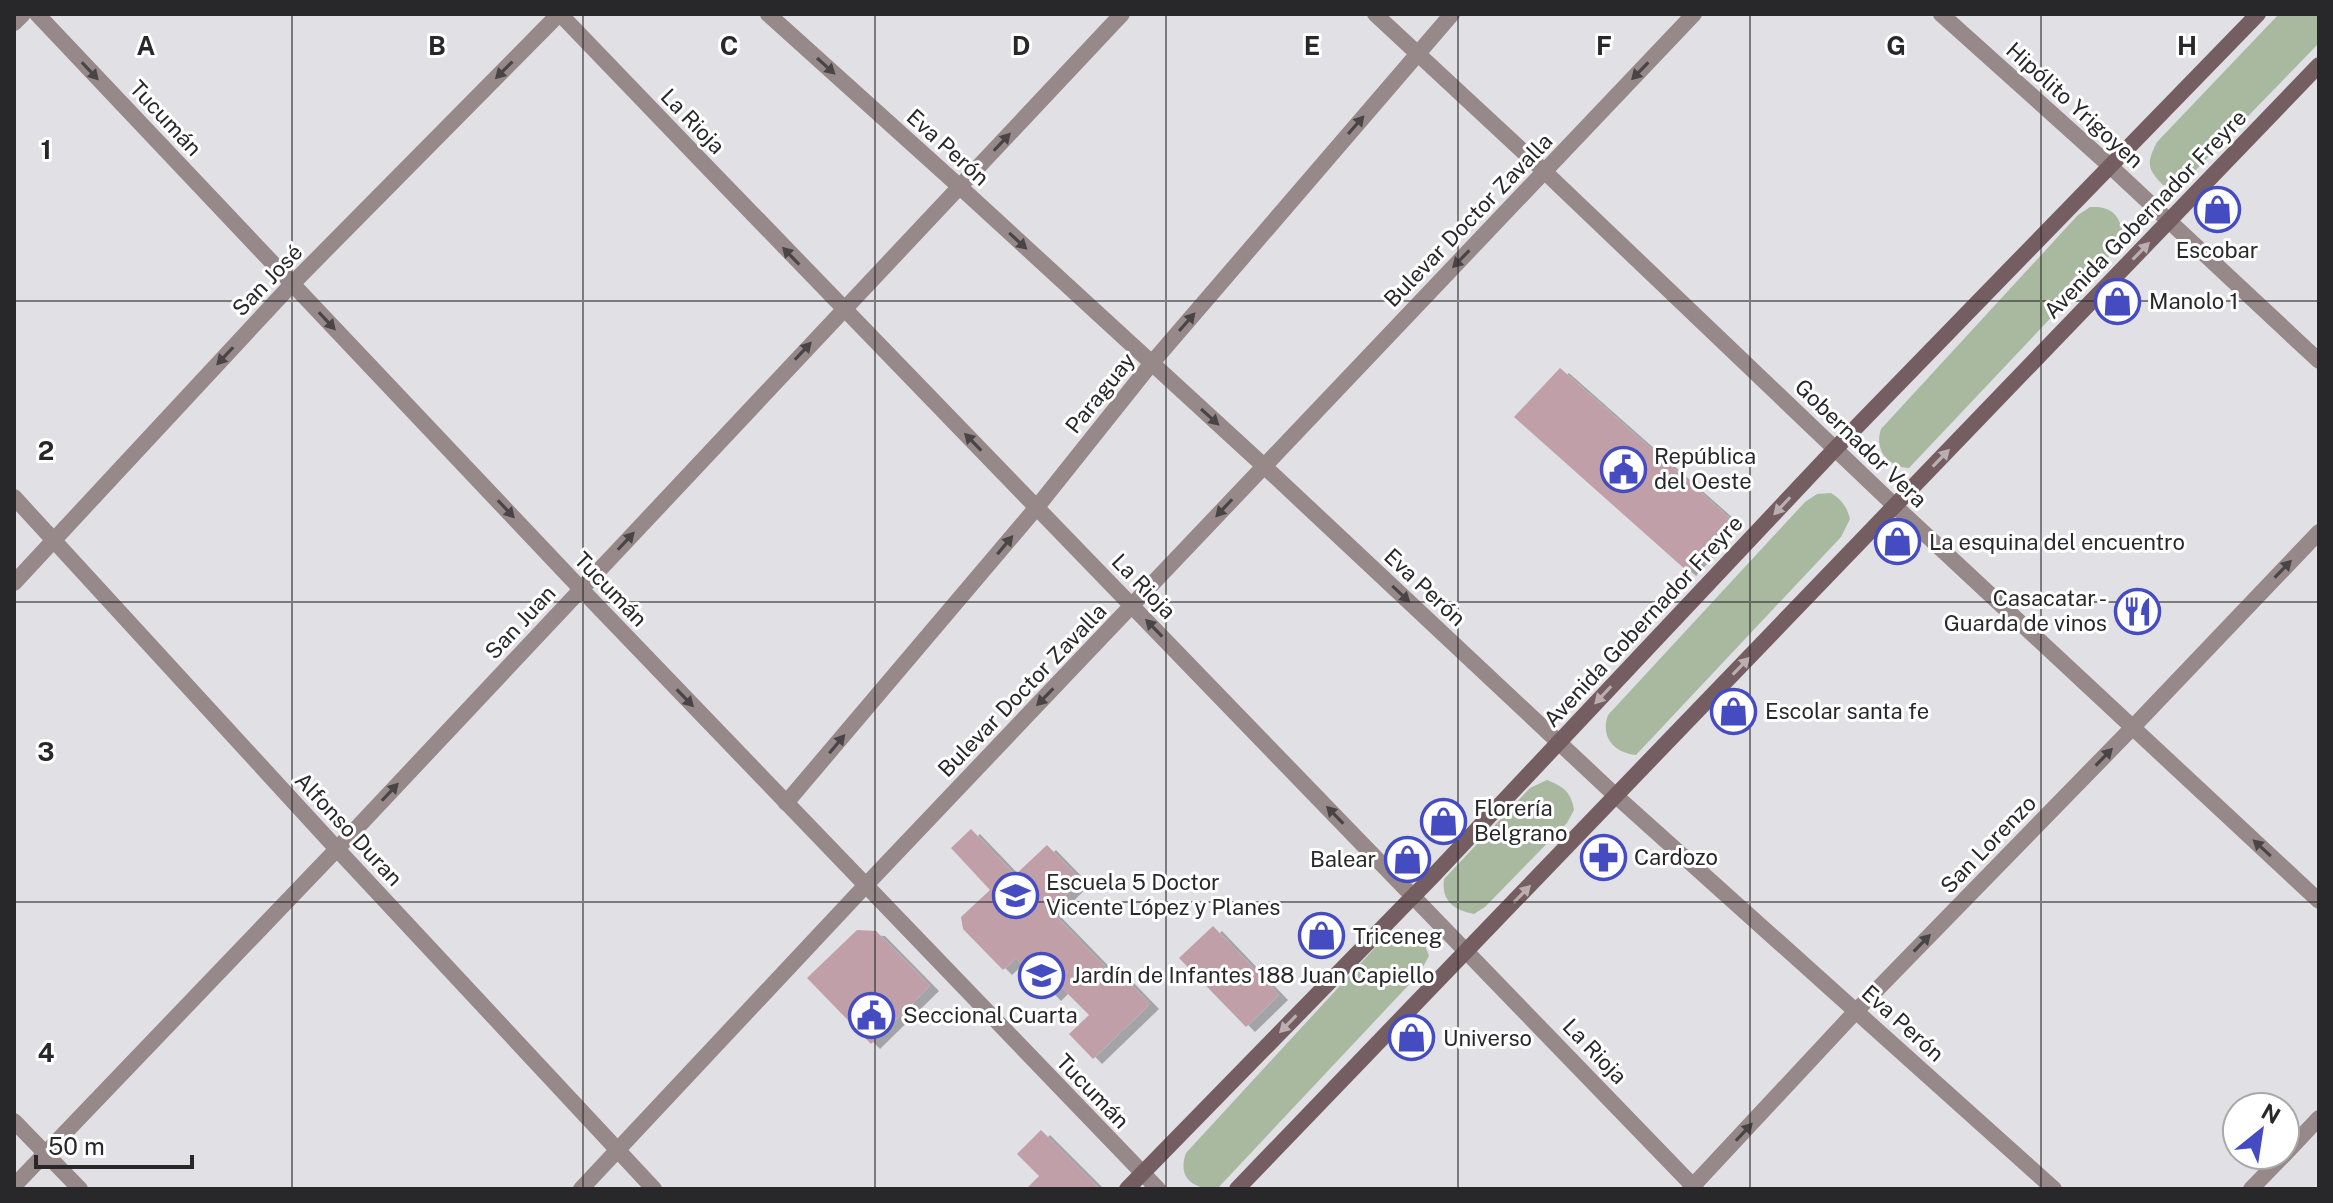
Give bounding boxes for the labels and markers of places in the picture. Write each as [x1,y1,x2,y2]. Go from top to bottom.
shop icon: Escobar [2193,185,2241,233]
place label: Escobar [2176,237,2258,263]
shop icon: Manolo 1 [2094,277,2142,325]
place label: Manolo 1 [2149,288,2238,314]
place label: República del Oeste [1654,443,1756,494]
public building icon: República del Oeste [1599,445,1647,493]
shop icon: La esquina del encuentro [1874,518,1922,566]
place label: La esquina del encuentro [1929,529,2185,555]
place label: Casacatar - Guarda de vinos [1944,585,2107,636]
restaurant icon: Casacatar - Guarda de vinos [2114,587,2162,635]
shop icon: Escolar santa fe [1710,687,1758,735]
place label: Escolar santa fe [1765,698,1929,724]
place label: Florería Belgrano [1474,795,1567,846]
shop icon: Florería Belgrano [1419,797,1467,845]
pharmacy icon: Cardozo [1579,833,1627,881]
shop icon: Balear [1383,835,1431,883]
place label: Cardozo [1634,844,1718,870]
place label: Balear [1310,846,1376,872]
place label: Escuela 5 Doctor Vicente López y Planes [1046,869,1281,920]
school or university icon: Escuela 5 Doctor Vicente López y Planes [991,871,1039,919]
shop icon: Triceneg [1298,912,1346,960]
place label: Triceneg [1353,923,1443,949]
school or university icon: Jardín de Infantes 188 Juan Capiello [1017,951,1065,999]
place label: Jardín de Infantes 188 Juan Capiello [1072,962,1434,988]
public building icon: Seccional Cuarta [848,991,896,1039]
place label: Seccional Cuarta [903,1002,1078,1028]
shop icon: Universo [1388,1014,1436,1062]
place label: Universo [1443,1025,1532,1051]

